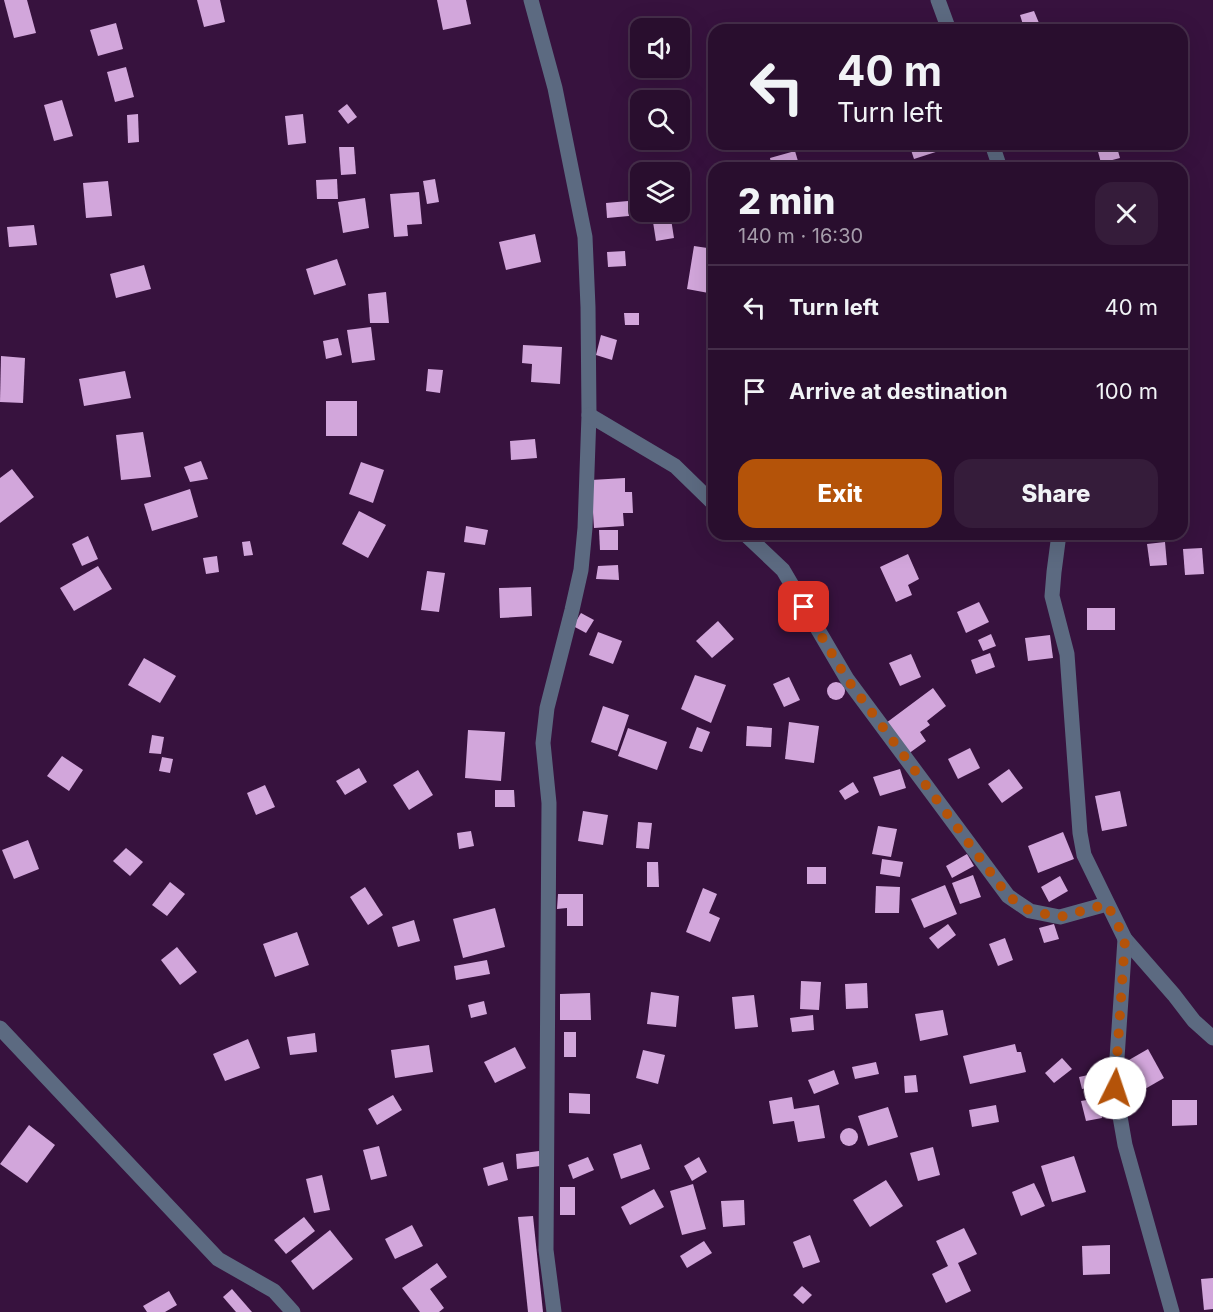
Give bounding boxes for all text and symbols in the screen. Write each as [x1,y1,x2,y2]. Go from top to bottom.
map controls [630,18,690,222]
button: sound [630,18,690,78]
text: 40 m [837,45,942,96]
icon: left [738,48,816,126]
button: search [630,90,690,150]
text: Turn left [837,96,943,129]
button: layers [630,162,690,222]
text: 2 min [738,179,835,223]
button: close [1095,182,1158,245]
text: 140 m · 16:30 [738,224,863,248]
icon: left [738,291,771,324]
text: Turn left [789,294,879,320]
text: 40 m [1104,294,1158,320]
icon: arrive [738,375,771,408]
text: Arrive at destination [789,378,1008,404]
text: 100 m [1096,378,1158,404]
button: Exit [738,459,942,528]
button: Share [954,459,1158,528]
pin [778,581,829,632]
icon: arrive [787,590,820,623]
position arrow [1083,1056,1147,1120]

